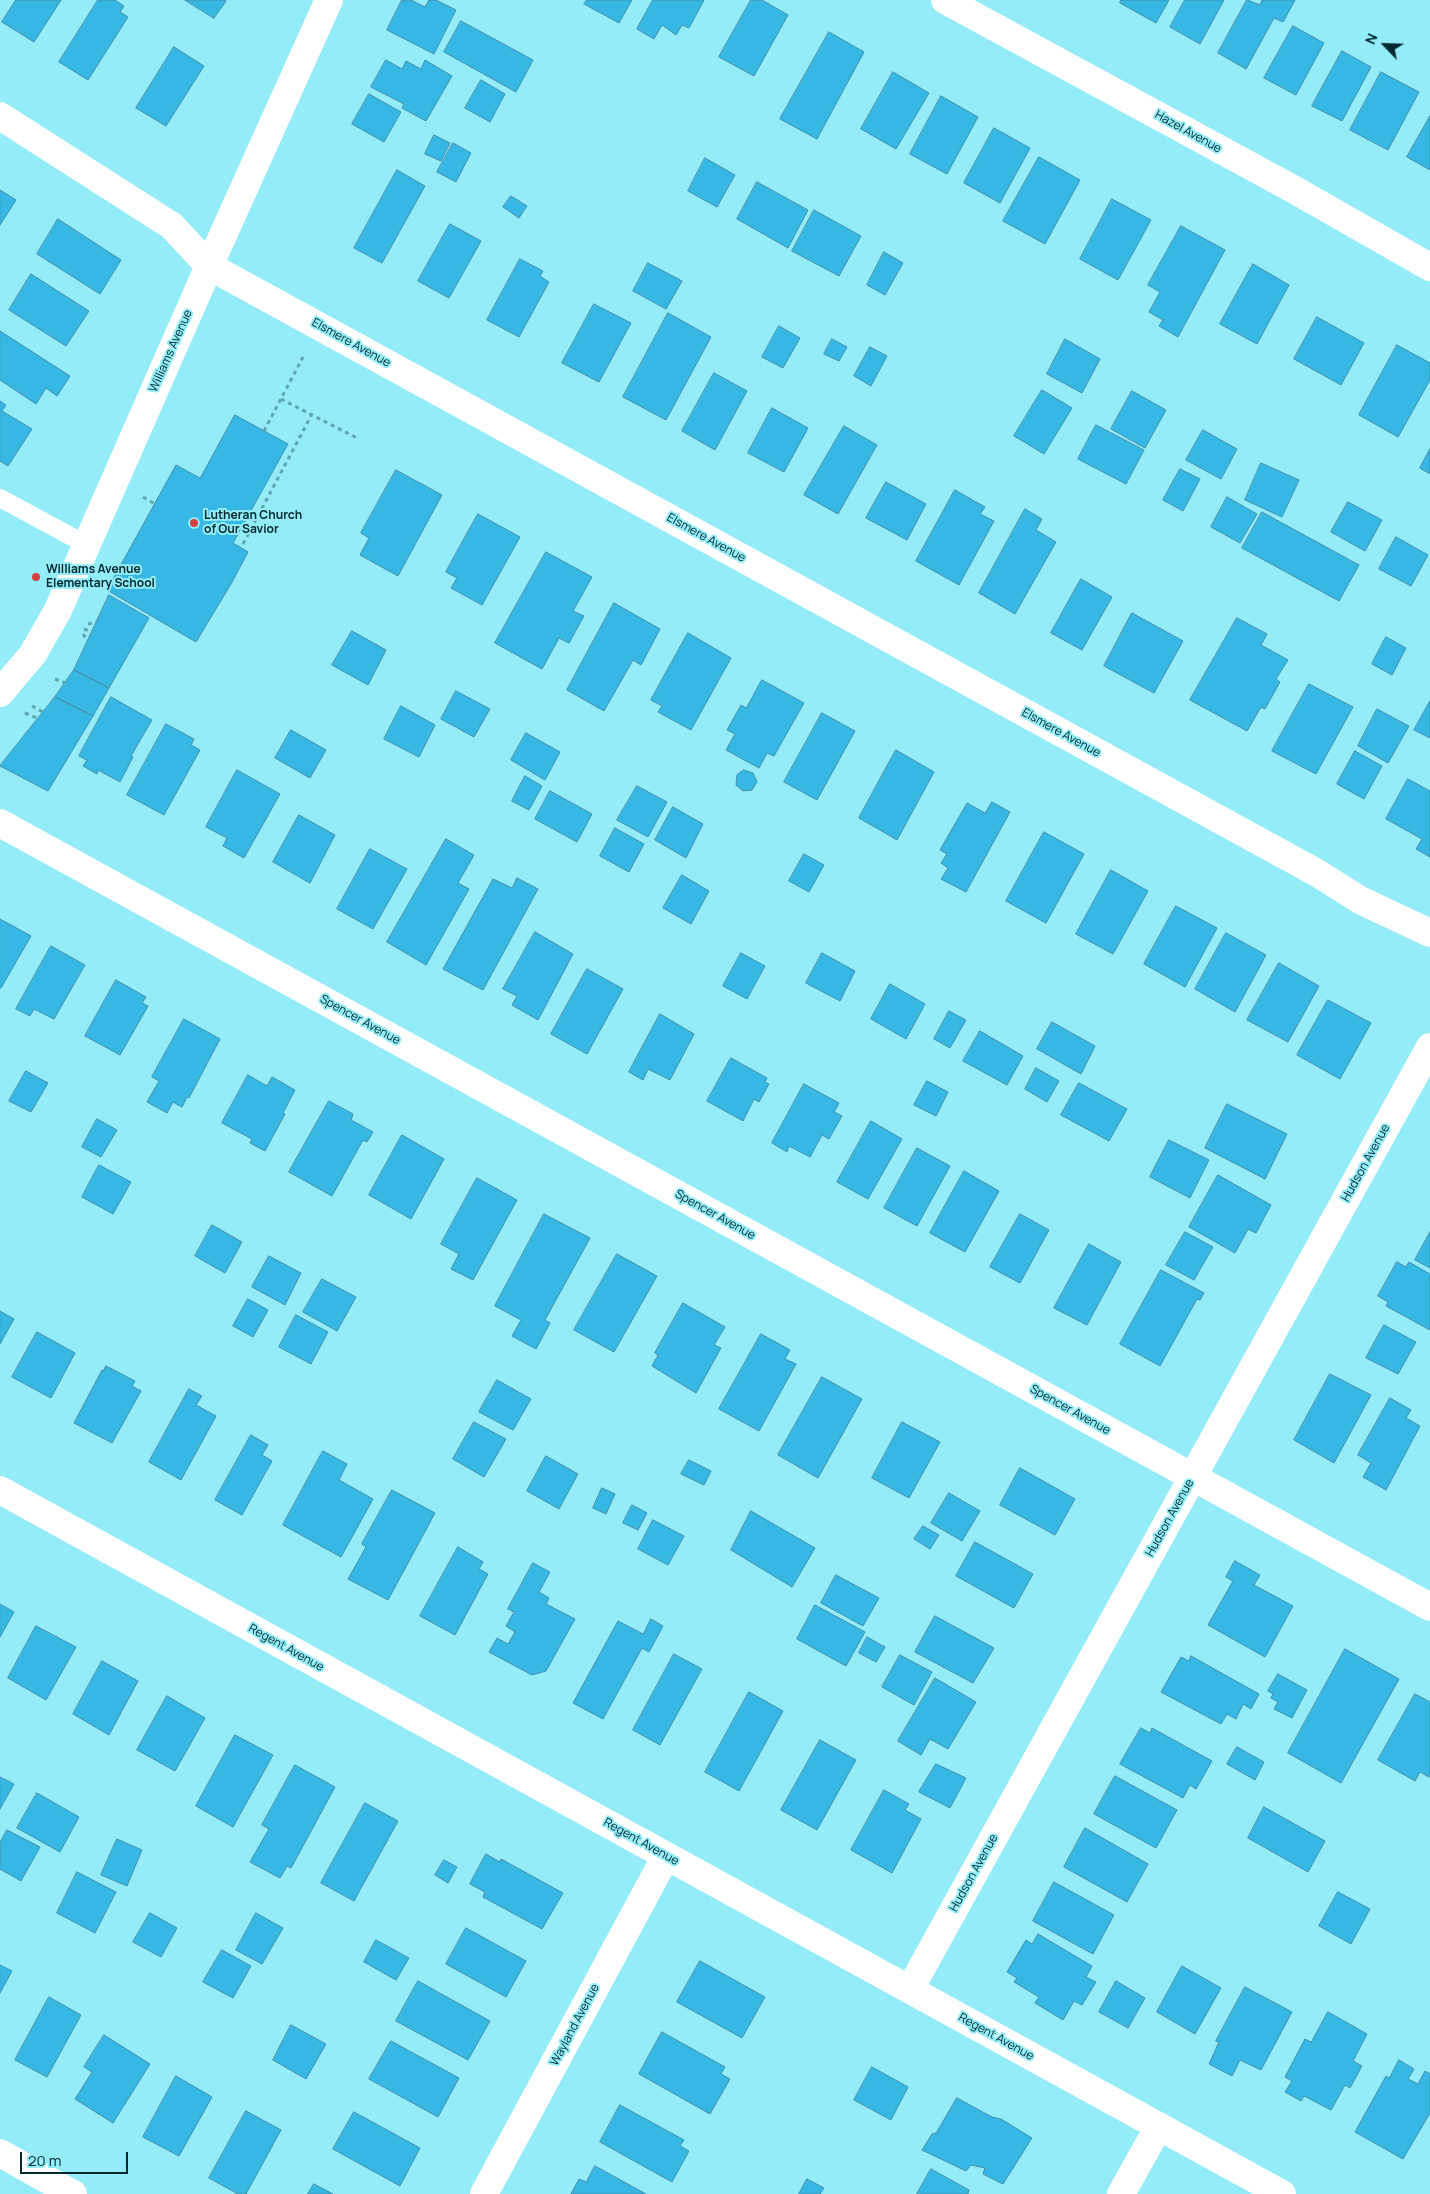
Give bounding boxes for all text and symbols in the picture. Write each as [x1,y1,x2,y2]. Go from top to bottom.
north arrow [1360,20,1410,70]
text: N [1360,30,1382,47]
street label: Hazel Avenue [1152,108,1224,156]
street label: Williams Avenue [146,308,196,394]
street label: Elsmere Avenue [309,315,393,371]
place label: Lutheran Church of Our Savior [204,509,302,537]
street label: Elsmere Avenue [664,510,748,566]
marker: Lutheran Church of Our Savior [188,517,200,529]
place label: Williams Avenue Elementary School [46,563,155,591]
marker: Williams Avenue Elementary School [30,571,42,583]
street label: Elsmere Avenue [1019,705,1103,761]
street label: Spencer Avenue [317,992,403,1048]
street label: Hudson Avenue [1339,1122,1393,1204]
street label: Spencer Avenue [672,1187,758,1243]
street label: Spencer Avenue [1027,1382,1113,1438]
street label: Hudson Avenue [1143,1477,1197,1559]
street label: Regent Avenue [246,1621,326,1675]
street label: Regent Avenue [601,1815,681,1869]
street label: Hudson Avenue [947,1832,1001,1914]
street label: Wayland Avenue [547,1982,603,2068]
street label: Regent Avenue [956,2010,1036,2064]
scale bar [22,2142,130,2174]
text: 20 m [28,2150,61,2171]

